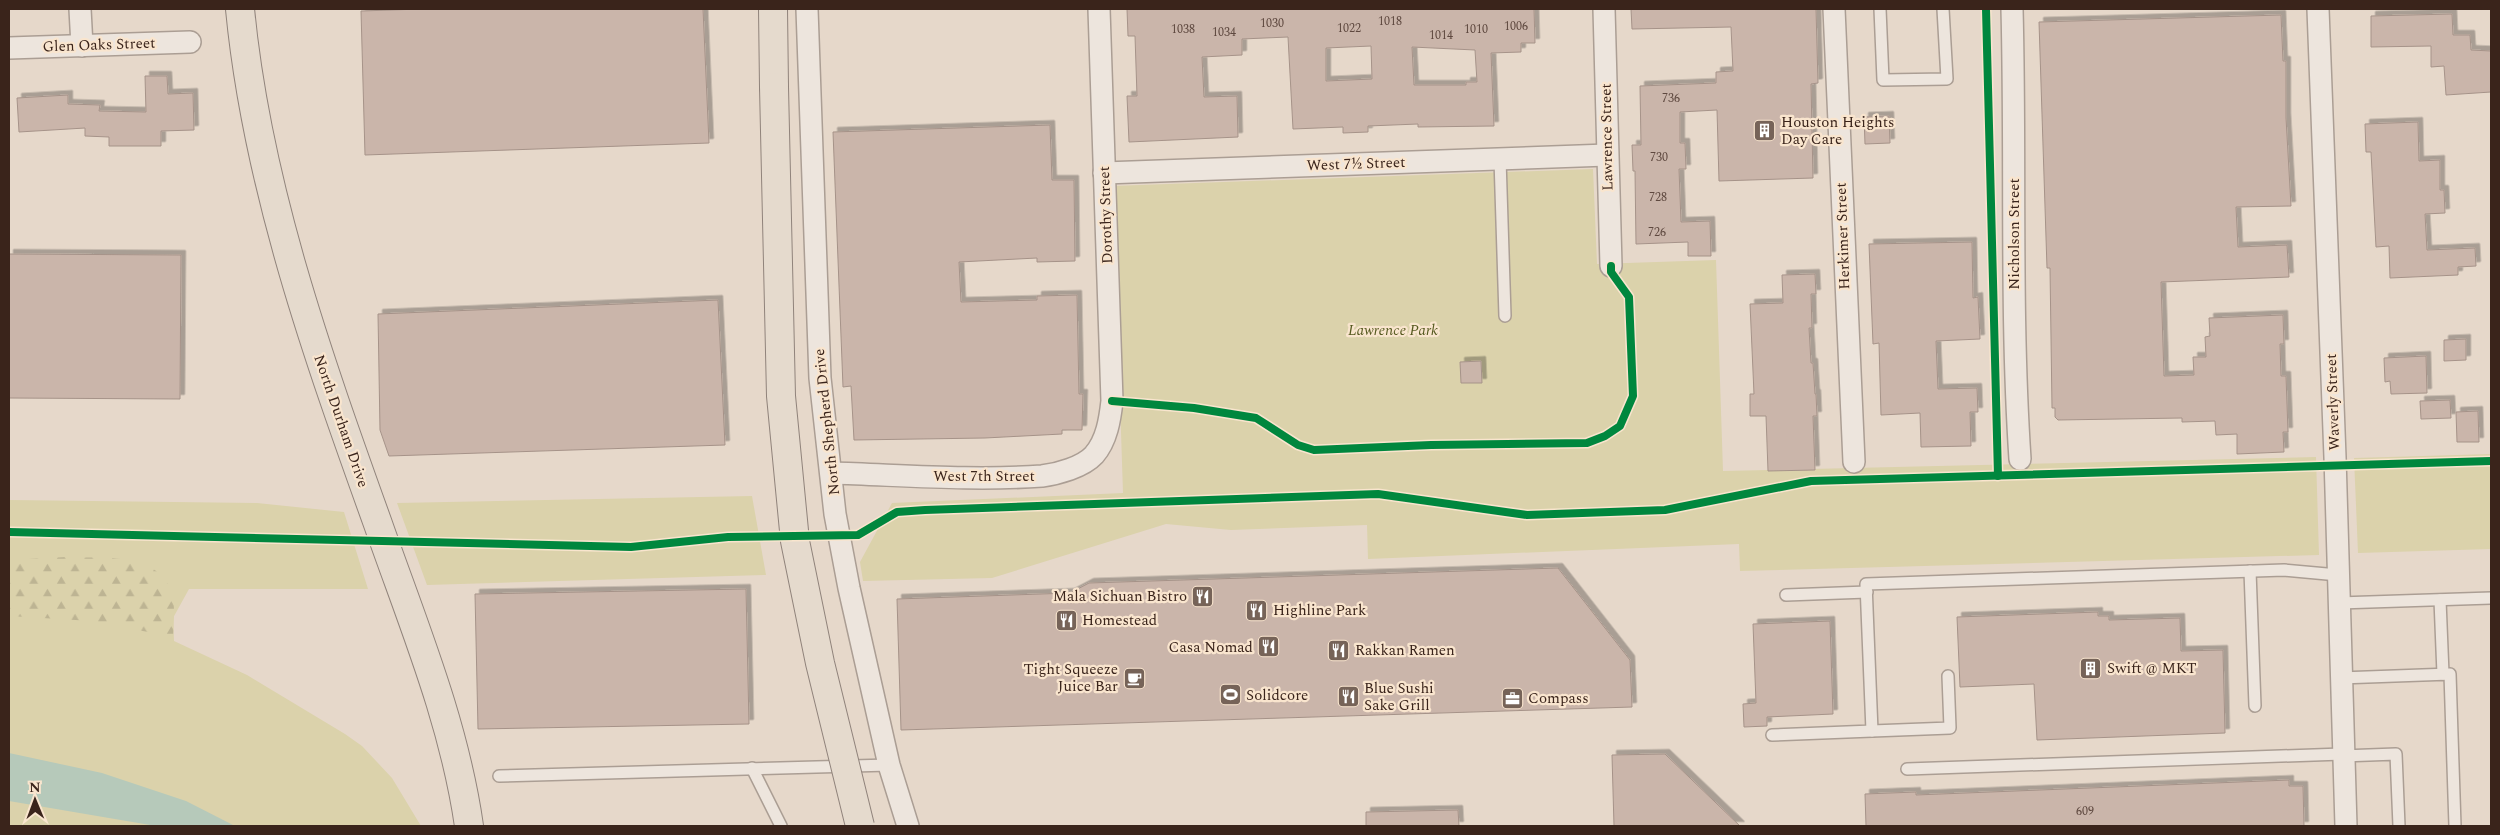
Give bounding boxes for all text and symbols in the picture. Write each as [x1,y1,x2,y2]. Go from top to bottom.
house number: 1018 [1378,12,1402,31]
house number: 1030 [1260,14,1284,33]
house number: 1006 [1504,17,1528,36]
house number: 1022 [1337,19,1361,38]
house number: 1038 [1171,20,1195,39]
house number: 1010 [1464,20,1488,39]
house number: 1034 [1212,23,1236,42]
house number: 1014 [1429,26,1453,45]
street label: Glen Oaks Street [42,32,156,58]
street label: Lawrence Street [1595,83,1619,191]
house number: 736 [1662,89,1680,108]
place label: Houston Heights Day Care [1781,111,1895,151]
building icon: Houston Heights Day Care [1753,119,1777,143]
house number: 730 [1650,148,1668,167]
street label: West 7½ Street [1306,151,1406,177]
street label: Dorothy Street [1093,166,1119,264]
street label: Nicholson Street [2003,178,2026,290]
street label: Herkimer Street [1830,182,1856,290]
house number: 728 [1649,188,1667,207]
house number: 726 [1648,223,1666,242]
park label: Lawrence Park [1348,319,1438,342]
street label: North Shepherd Drive [808,348,846,496]
street label: North Durham Drive [307,351,375,491]
street label: Waverly Street [2320,353,2346,451]
street label: West 7th Street [933,465,1035,488]
restaurant icon: Mala Sichuan Bistro [1191,584,1215,608]
place label: Mala Sichuan Bistro [1053,585,1187,608]
restaurant icon: Highline Park [1245,598,1269,622]
place label: Highline Park [1273,599,1366,622]
restaurant icon: Homestead [1054,608,1078,632]
place label: Homestead [1082,609,1157,632]
restaurant icon: Casa Nomad [1257,635,1281,659]
place label: Casa Nomad [1169,636,1253,659]
restaurant icon: Rakkan Ramen [1327,638,1351,662]
place label: Rakkan Ramen [1355,639,1455,662]
building icon: Swift @ MKT [2079,656,2103,680]
place label: Swift @ MKT [2107,657,2197,680]
place label: Tight Squeeze Juice Bar [1023,658,1118,698]
cafe icon: Tight Squeeze Juice Bar [1122,666,1146,690]
place label: Blue Sushi Sake Grill [1364,677,1434,717]
sports icon: Solidcore [1218,683,1242,707]
place label: Solidcore [1246,684,1308,707]
restaurant icon: Blue Sushi Sake Grill [1336,685,1360,709]
office icon: Compass [1500,686,1524,710]
place label: Compass [1528,687,1589,710]
north arrow [10,775,60,825]
text: N [29,777,41,798]
house number: 609 [2076,802,2094,821]

